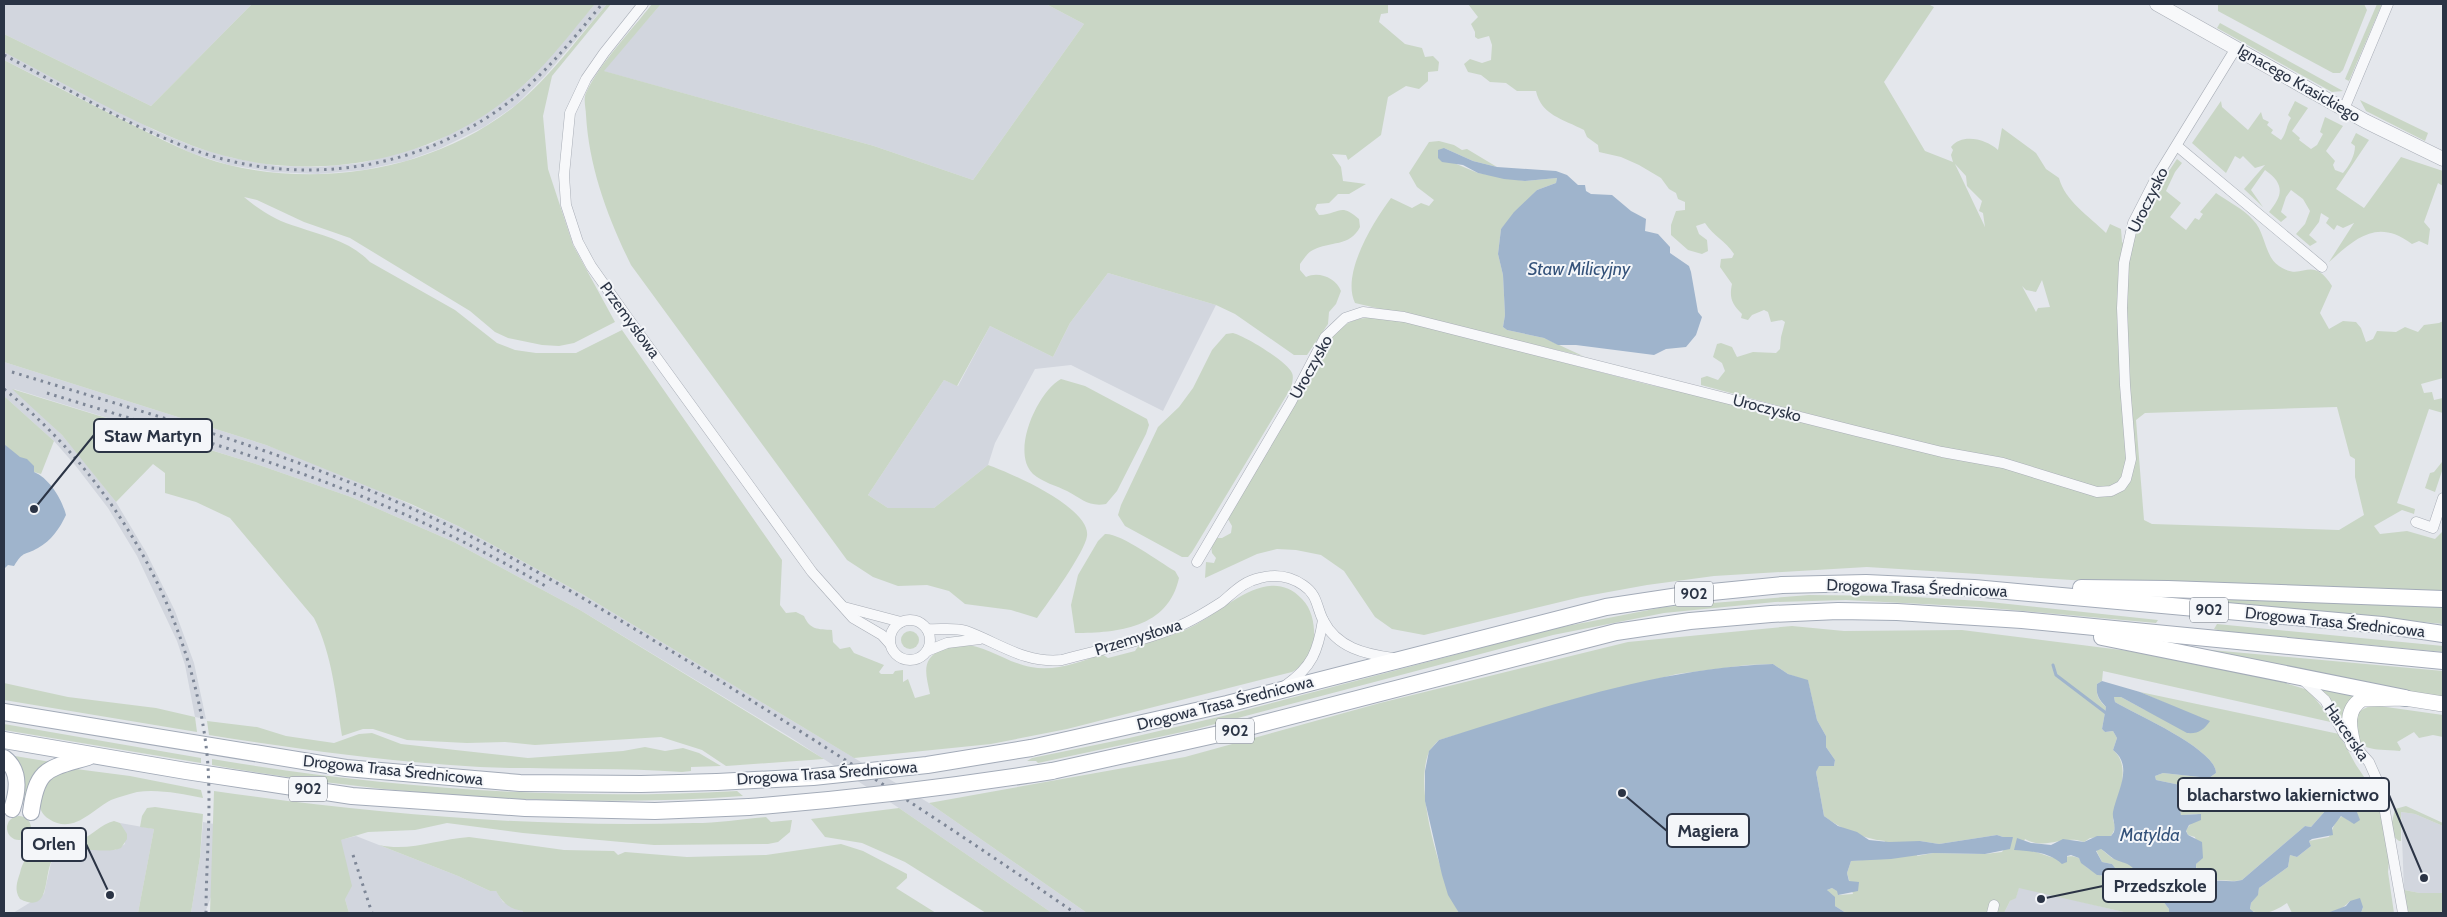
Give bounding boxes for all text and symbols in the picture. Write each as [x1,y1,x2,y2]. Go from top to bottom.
street label: Ignacego Krasickiego [2234,40,2364,126]
street label: Uroczysko [2124,164,2172,236]
water label: Staw Milicyjny [1528,258,1631,280]
street label: Przemysłowa [596,278,664,362]
street label: Uroczysko [1286,332,1336,402]
street label: Uroczysko [1731,390,1803,426]
callout: Staw Martyn [94,419,212,452]
text: Staw Martyn [104,425,202,447]
street label: Drogowa Trasa Średnicowa [1826,575,2008,601]
road number: 902 [1675,582,1713,606]
road number: 902 [2190,598,2228,622]
street label: Drogowa Trasa Średnicowa [2244,603,2426,641]
street label: Przemysłowa [1092,615,1184,659]
street label: Drogowa Trasa Średnicowa [1135,672,1315,734]
street label: Harcerska [2320,700,2374,765]
road number: 902 [1216,718,1254,744]
street label: Drogowa Trasa Średnicowa [302,751,484,789]
street label: Drogowa Trasa Średnicowa [736,757,918,789]
road number: 902 [289,776,327,802]
callout: blacharstwo lakiernictwo [2178,778,2389,811]
text: blacharstwo lakiernictwo [2187,784,2379,806]
callout: Magiera [1667,814,1749,847]
text: Magiera [1677,820,1739,842]
water label: Matylda [2119,824,2180,846]
callout: Orlen [22,828,86,861]
text: Orlen [32,833,76,855]
callout: Przedszkole [2103,869,2216,902]
text: Przedszkole [2113,875,2207,897]

